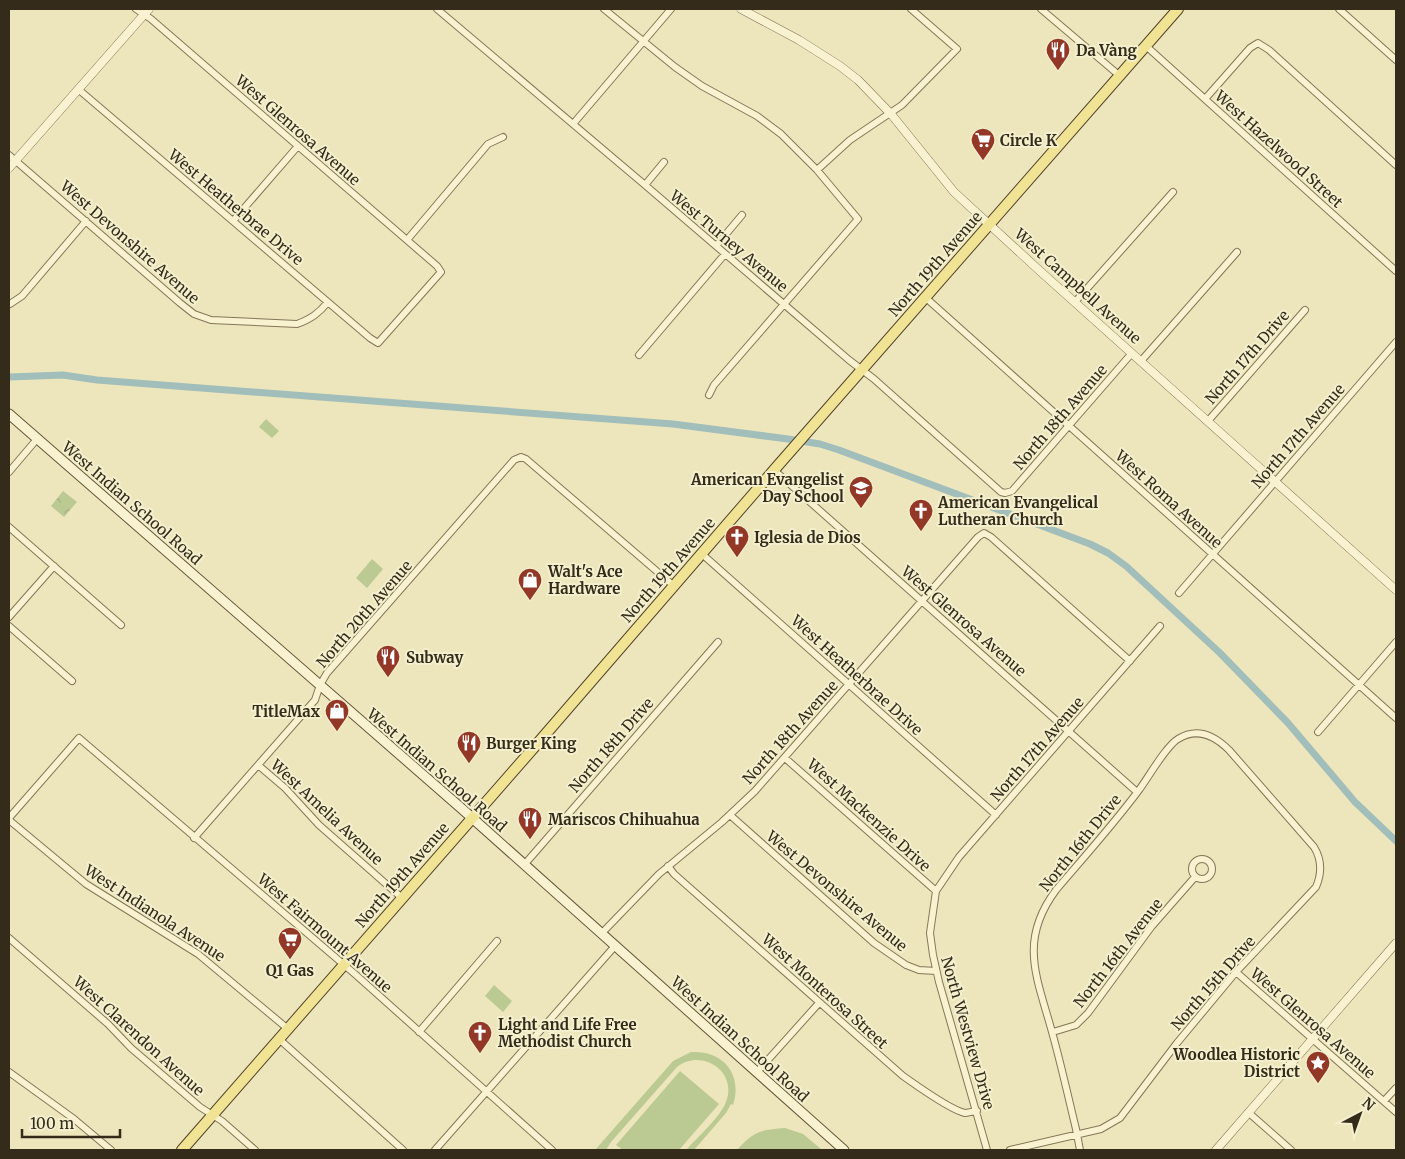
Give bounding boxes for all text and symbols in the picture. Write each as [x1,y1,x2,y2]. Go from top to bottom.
restaurant icon: Da Vàng [1045,37,1071,71]
place label: Da Vàng [1076,41,1138,60]
street label: West Glenrosa Avenue [231,70,364,189]
street label: West Hazelwood Street [1210,86,1347,212]
supermarket icon: Circle K [970,127,996,161]
place label: Circle K [1000,131,1058,150]
street label: West Heatherbrae Drive [164,144,308,269]
street label: West Devonshire Avenue [56,176,204,308]
street label: West Turney Avenue [665,185,792,296]
street label: North 19th Avenue [884,207,986,320]
street label: West Campbell Avenue [1010,224,1145,348]
street label: North 17th Drive [1201,306,1293,408]
street label: North 18th Avenue [1009,360,1111,474]
street label: North 17th Avenue [1247,380,1349,492]
street label: West Indian School Road [58,437,206,569]
street label: West Roma Avenue [1111,445,1226,552]
place label: American Evangelist Day School [690,470,844,506]
school or university icon: American Evangelist Day School [848,475,874,509]
place label: American Evangelical Lutheran Church [937,493,1098,529]
church icon: American Evangelical Lutheran Church [908,498,934,532]
street label: North 19th Avenue [617,513,719,626]
church icon: Iglesia de Dios [724,524,750,558]
place label: Iglesia de Dios [754,528,861,547]
street label: North 20th Avenue [312,556,416,672]
street label: West Glenrosa Avenue [897,561,1030,680]
place label: Walt's Ace Hardware [547,562,623,598]
shop icon: Walt's Ace Hardware [517,567,543,601]
street label: West Heatherbrae Drive [787,610,927,739]
restaurant icon: Subway [375,644,401,678]
place label: Subway [406,648,463,667]
street label: North 18th Avenue [738,676,842,788]
street label: North 17th Avenue [986,693,1088,805]
street label: North 18th Drive [565,694,658,796]
shop icon: TitleMax [324,698,350,732]
place label: TitleMax [252,702,321,721]
street label: West Indian School Road [363,704,511,836]
restaurant icon: Burger King [456,730,482,764]
place label: Burger King [486,734,577,753]
street label: West Mackenzie Drive [803,754,935,876]
street label: West Amelia Avenue [266,755,387,869]
street label: North 16th Drive [1035,790,1125,895]
restaurant icon: Mariscos Chihuahua [517,806,543,840]
place label: Mariscos Chihuahua [548,810,700,829]
street label: North 19th Avenue [351,818,453,931]
street label: West Devonshire Avenue [762,826,911,956]
street label: West Indianola Avenue [80,860,229,966]
street label: West Fairmount Avenue [253,869,396,997]
street label: North 16th Avenue [1070,895,1167,1011]
supermarket icon: Q1 Gas [277,926,303,960]
street label: West Monterosa Street [757,929,892,1053]
street label: North 15th Drive [1167,932,1259,1034]
street label: North Westview Drive [937,954,999,1112]
place label: Q1 Gas [266,961,314,980]
street label: West Glenrosa Avenue [1246,963,1379,1082]
street label: West Clarendon Avenue [69,972,209,1100]
street label: West Indian School Road [667,972,813,1106]
place label: Light and Life Free Methodist Church [498,1015,637,1051]
church icon: Light and Life Free Methodist Church [467,1020,493,1054]
place label: Woodlea Historic District [1172,1045,1300,1081]
place icon: Woodlea Historic District [1305,1050,1331,1084]
north arrow [1335,1089,1385,1139]
text: N [1358,1094,1379,1115]
scale bar [22,1106,120,1138]
text: 100 m [30,1114,74,1133]

